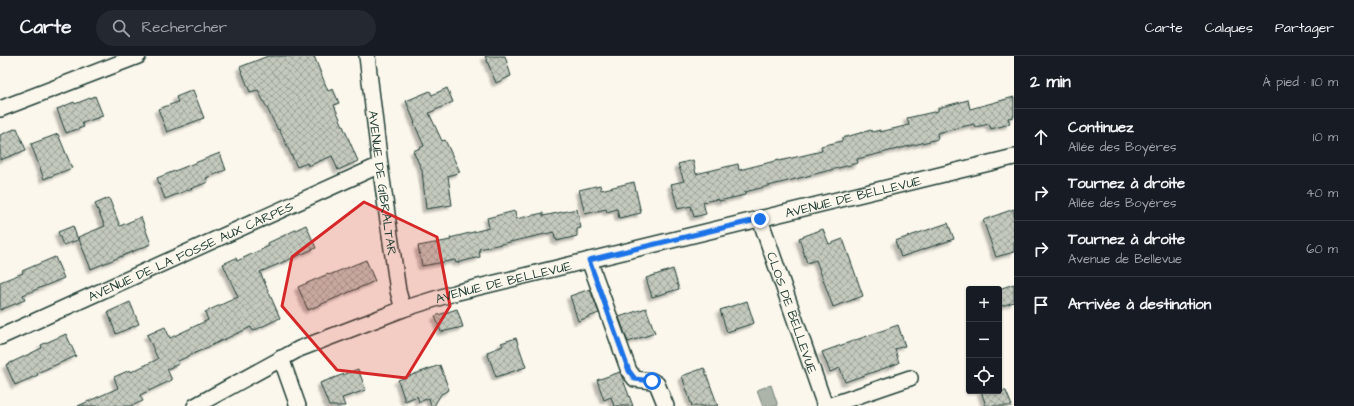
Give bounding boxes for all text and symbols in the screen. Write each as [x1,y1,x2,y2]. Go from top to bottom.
search box [96,10,376,46]
text: Carte [20,14,72,41]
icon: search [110,17,132,39]
text: Rechercher [142,17,227,38]
text: Carte [1145,18,1183,38]
text: Calques [1205,18,1253,38]
text: Partager [1275,18,1334,38]
text: 2 min [1030,70,1071,94]
text: À pied · 110 m [1262,73,1338,91]
street label: AVENUE DE GIBRALTAR [364,109,401,257]
text: Continuez [1068,117,1134,138]
icon: ahead [1030,126,1052,148]
text: 10 m [1313,128,1338,146]
text: Allée des Boyères [1068,138,1177,156]
street label: AVENUE DE BELLEVUE [783,172,924,222]
text: Tournez à droite [1068,173,1185,194]
icon: right [1030,182,1052,204]
text: 40 m [1306,184,1338,202]
text: Allée des Boyères [1068,194,1177,212]
street label: AVENUE DE LA FOSSE AUX CARPES [85,197,296,306]
route end [751,210,769,228]
text: Tournez à droite [1068,229,1185,250]
icon: right [1030,238,1052,260]
text: 60 m [1306,240,1338,258]
street label: CLOS DE BELLEVUE [762,250,821,376]
text: Avenue de Bellevue [1068,250,1182,268]
street label: AVENUE DE BELLEVUE [433,257,574,308]
map controls [966,286,1002,394]
button: + [966,286,1002,322]
icon: arrive [1030,294,1052,316]
text: Arrivée à destination [1068,294,1211,315]
button: − [966,322,1002,358]
button: locate [966,358,1002,394]
route start [643,372,661,390]

